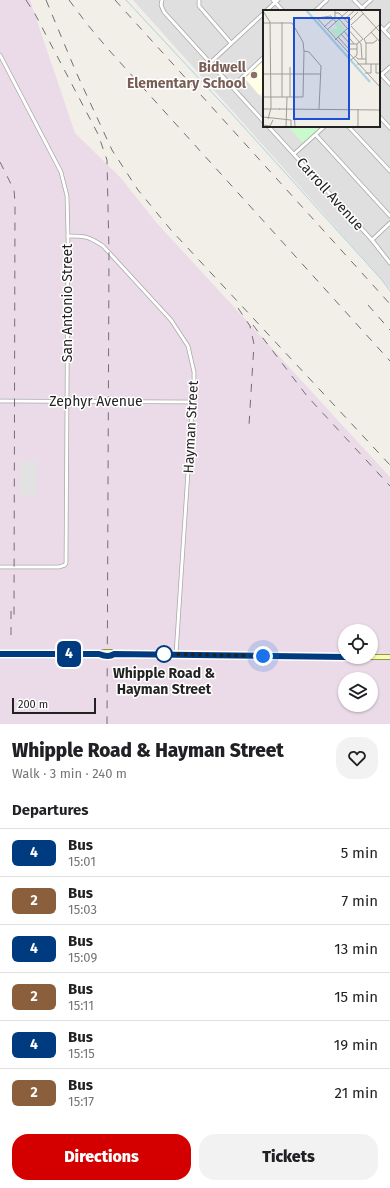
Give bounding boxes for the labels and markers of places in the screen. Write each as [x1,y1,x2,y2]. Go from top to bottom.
place label: Bidwell Elementary School [127,59,247,92]
marker: Bidwell Elementary School [249,70,259,80]
marker: Whipple Road & Hayman Street [155,645,173,663]
place label: Whipple Road & Hayman Street [113,665,215,698]

